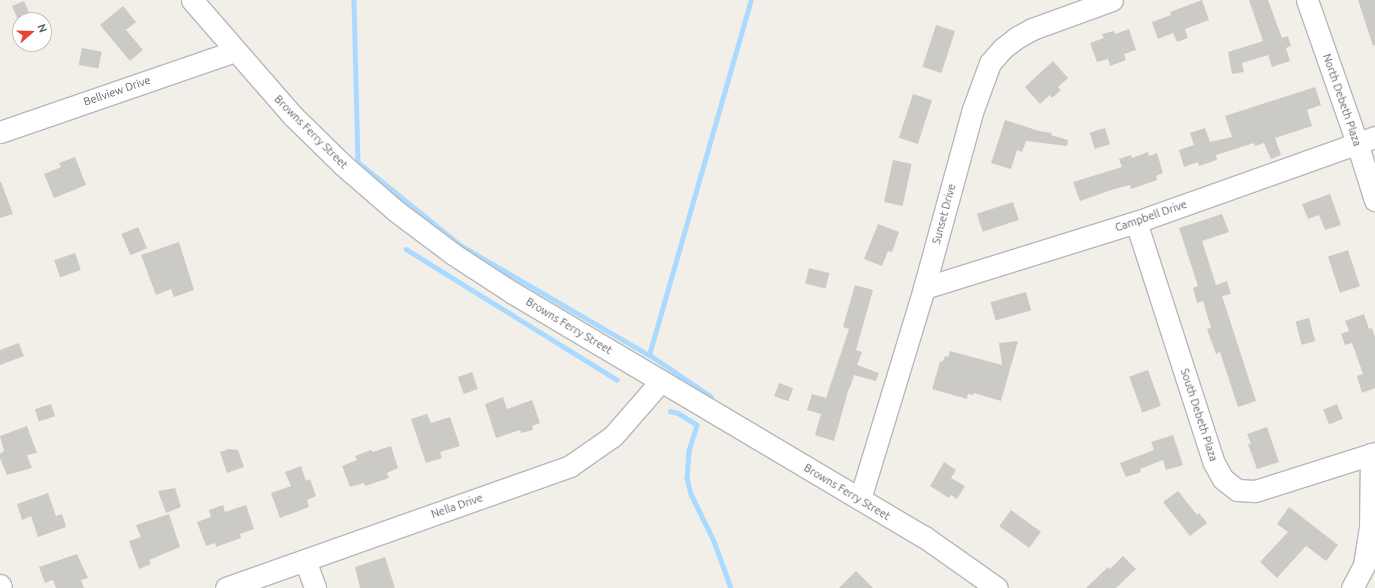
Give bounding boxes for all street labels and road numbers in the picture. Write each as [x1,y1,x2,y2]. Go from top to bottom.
street label: North Debeth Plaza [1320,52,1364,148]
street label: Bellview Drive [82,73,152,109]
street label: Browns Ferry Street [271,92,351,172]
street label: Sunset Drive [930,182,958,246]
street label: Campbell Drive [1113,198,1189,234]
street label: Browns Ferry Street [523,295,615,357]
street label: South Debeth Plaza [1178,367,1220,463]
street label: Browns Ferry Street [801,461,893,523]
street label: Nella Drive [429,491,485,521]

